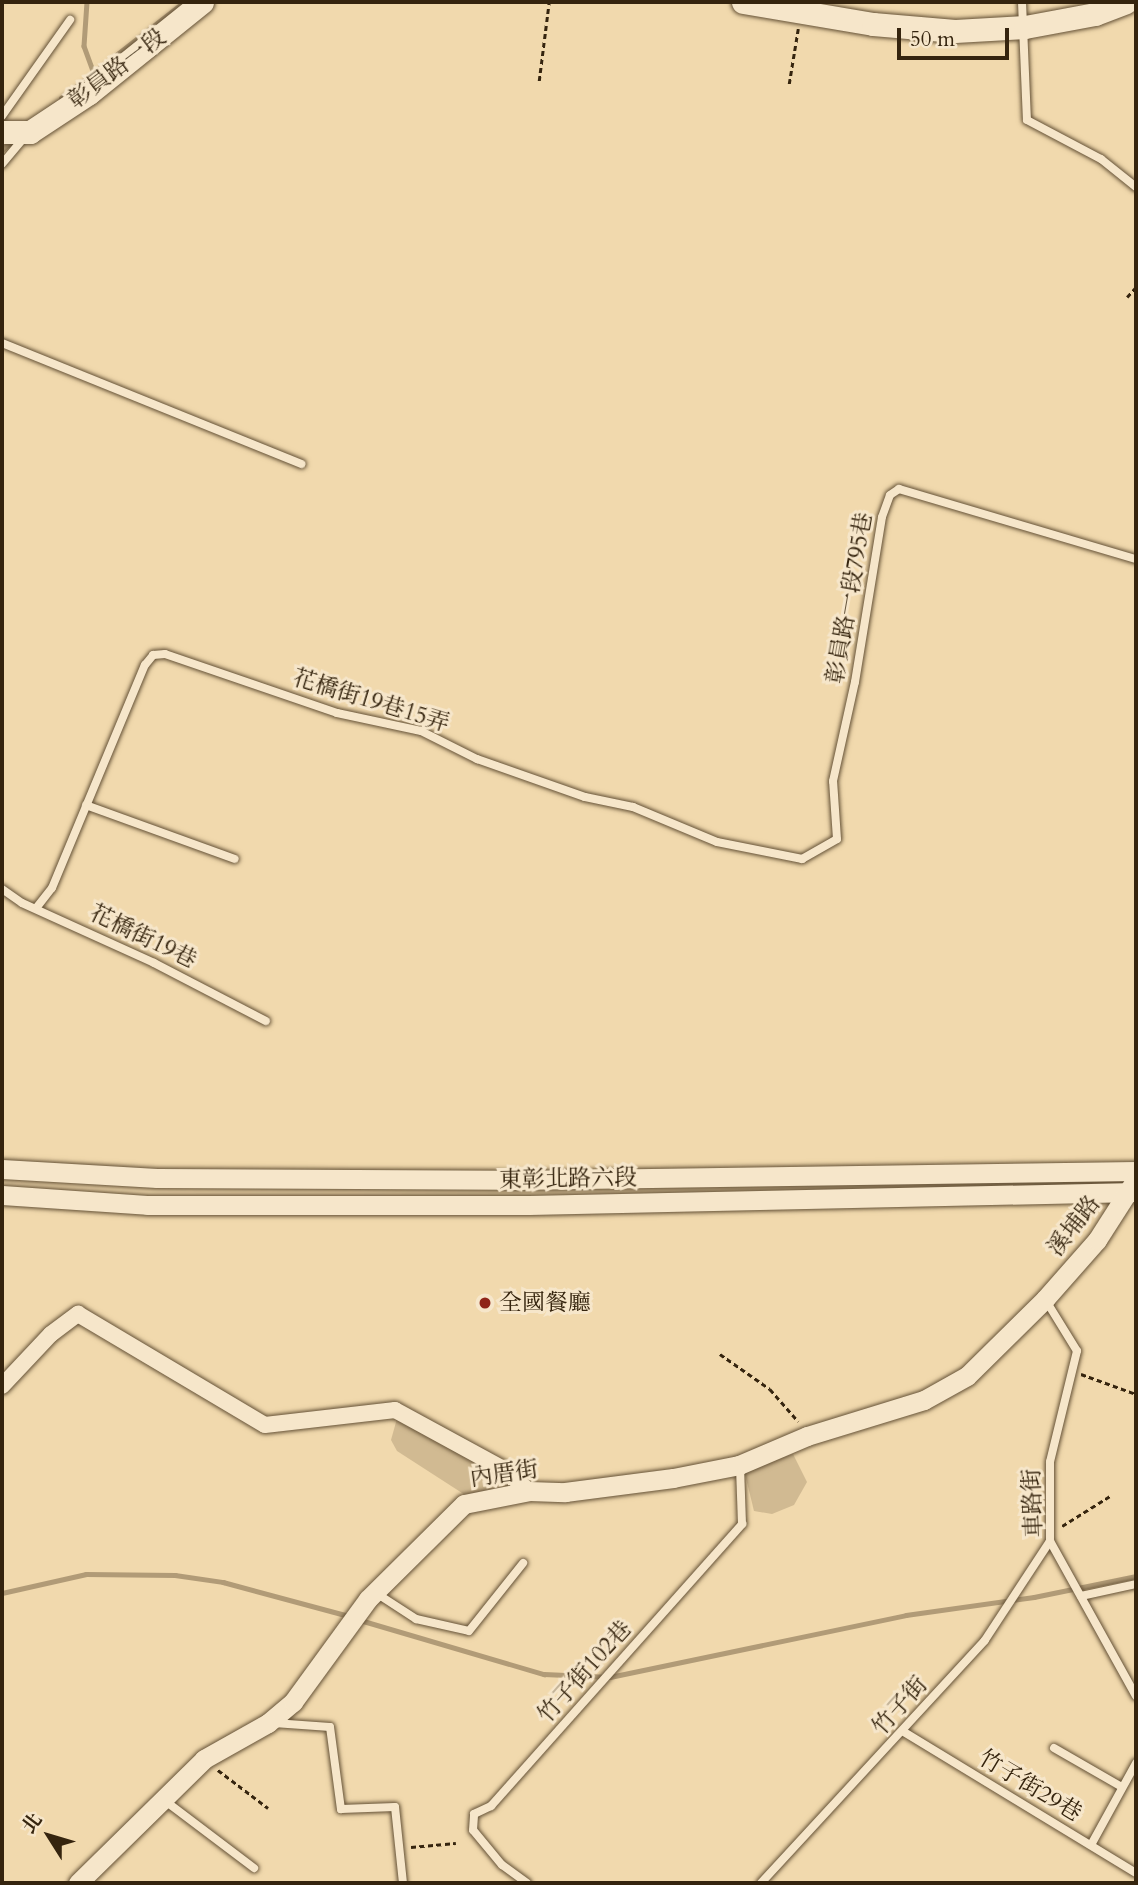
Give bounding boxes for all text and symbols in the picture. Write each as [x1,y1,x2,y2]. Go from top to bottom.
scale bar [900,14,1012,58]
street label: 彰員路一段 [63,23,171,115]
text: 50 m [910,25,955,54]
street label: 彰員路一段795巷 [821,510,879,686]
street label: 花橋街19巷15弄 [289,664,453,738]
street label: 花橋街19巷 [85,899,201,975]
street label: 東彰北路六段 [499,1164,637,1194]
street label: 溪埔路 [1042,1190,1106,1262]
place label: 全國餐廳 [499,1289,591,1317]
marker: 全國餐廳 [477,1295,493,1311]
street label: 內厝街 [468,1456,540,1492]
street label: 車路街 [1018,1468,1048,1538]
street label: 竹子街102巷 [532,1615,638,1729]
street label: 竹子街 [867,1671,933,1741]
street label: 竹子街29巷 [973,1744,1087,1828]
north arrow [14,1801,84,1871]
text: 北 [16,1808,48,1839]

